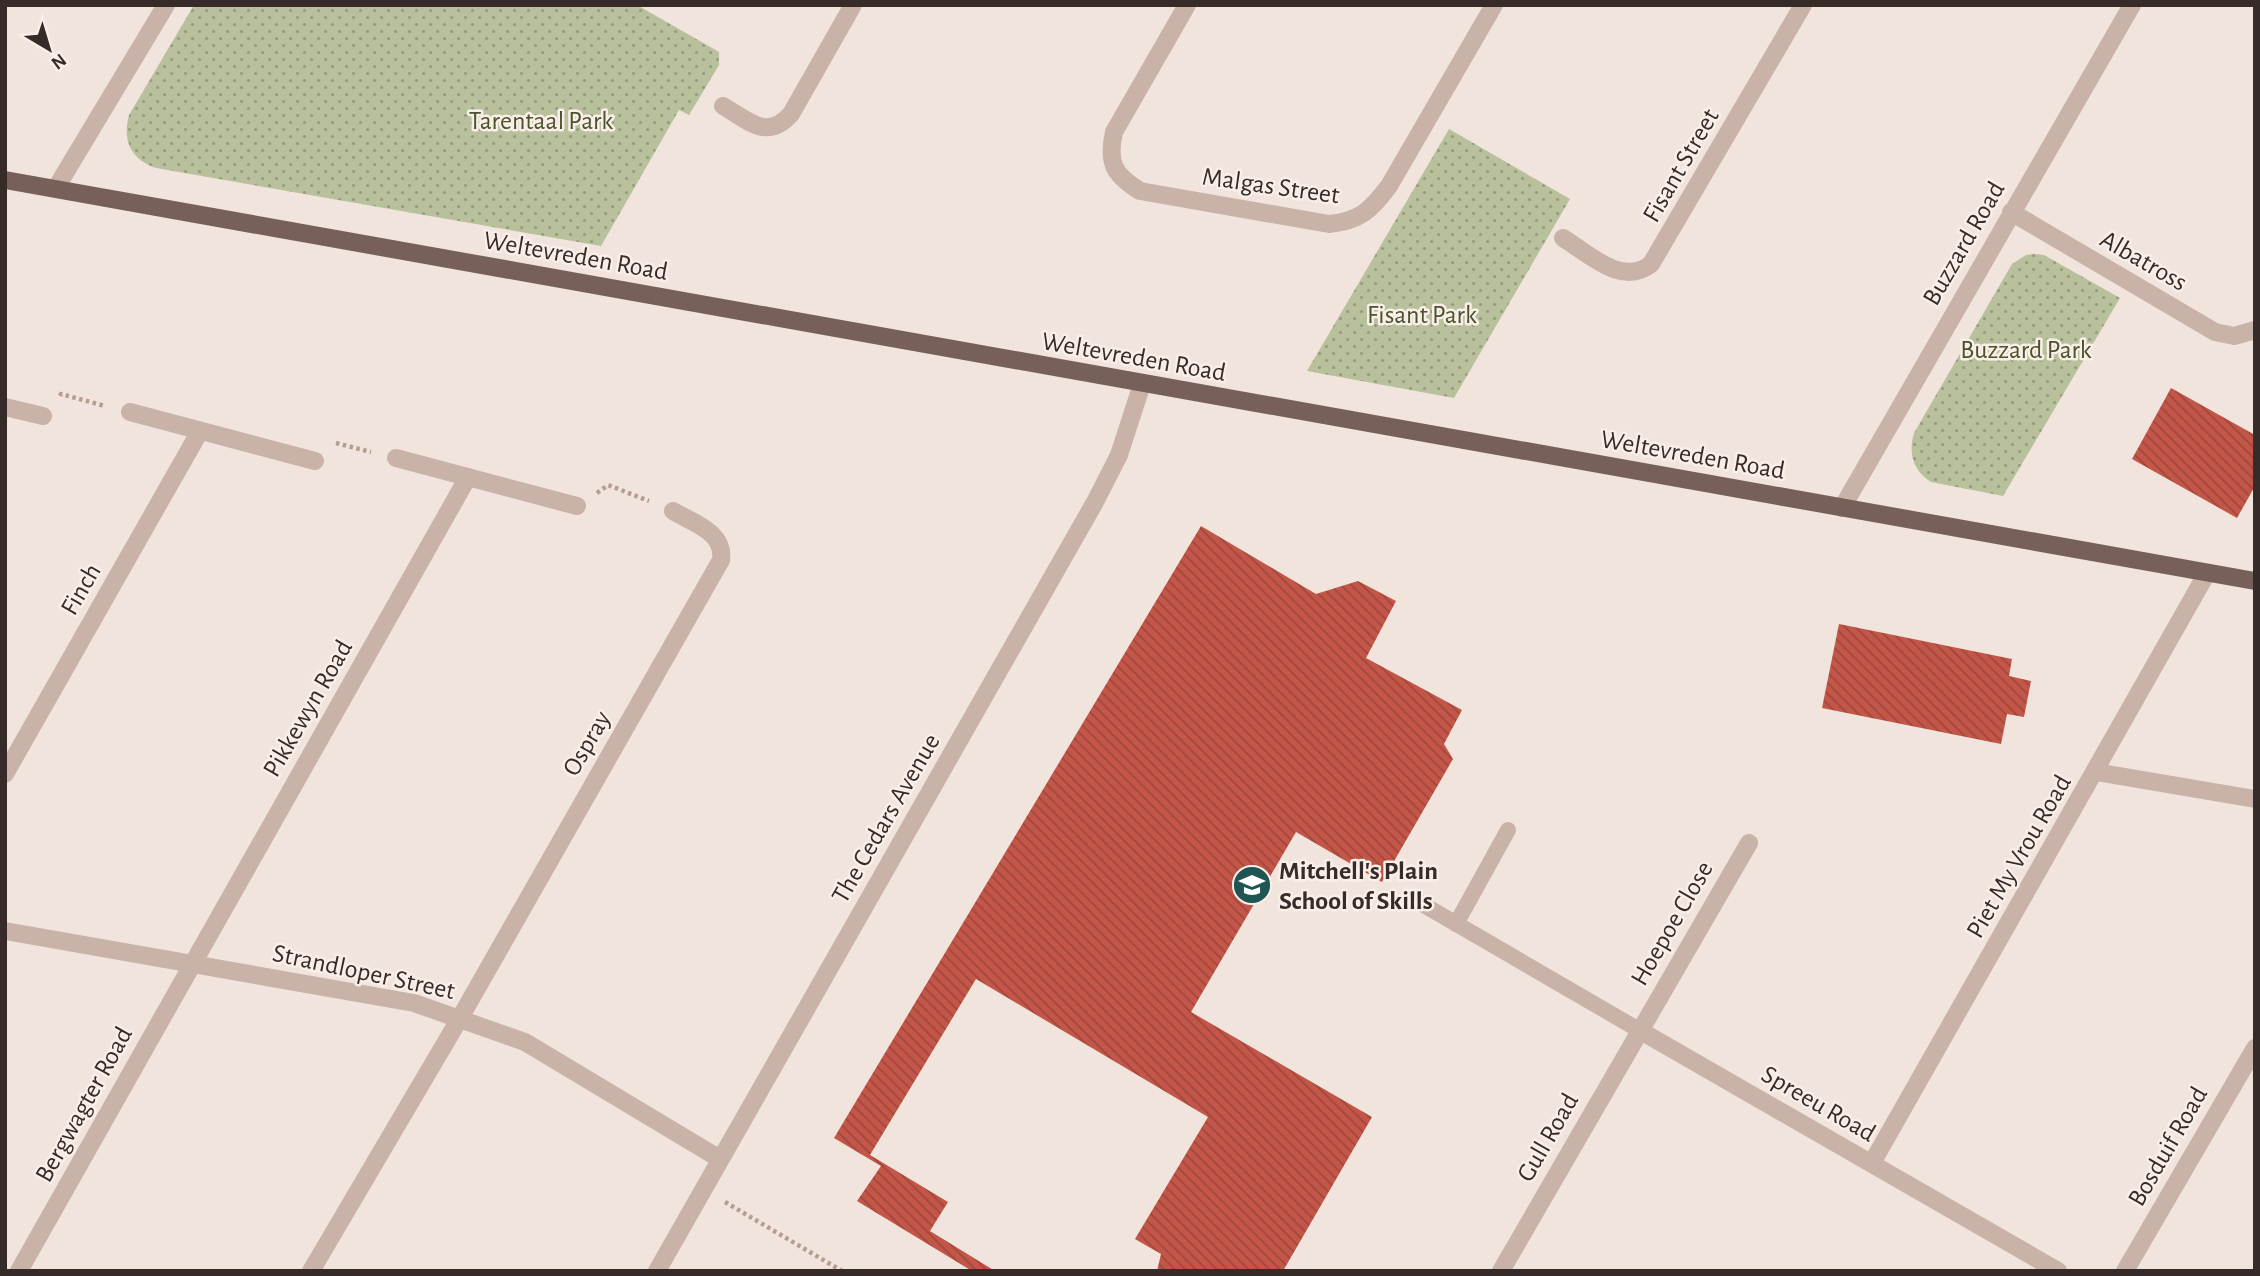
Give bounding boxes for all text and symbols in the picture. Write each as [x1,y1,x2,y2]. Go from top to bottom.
north arrow [14,14,84,84]
text: N [47,50,70,73]
street label: Fisant Street [1638,104,1724,227]
park label: Tarentaal Park [469,108,613,134]
street label: Malgas Street [1201,164,1341,208]
street label: Buzzard Road [1918,177,2010,310]
street label: Albatross [2096,226,2191,296]
street label: Weltevreden Road [482,227,670,285]
park label: Fisant Park [1367,302,1477,328]
street label: Weltevreden Road [1040,328,1228,386]
park label: Buzzard Park [1960,337,2092,363]
street label: Weltevreden Road [1599,426,1787,484]
street label: Finch [56,559,106,620]
street label: Pikkewyn Road [258,636,357,781]
street label: Ospray [558,707,616,780]
street label: The Cedars Avenue [827,729,945,908]
street label: Piet My Vrou Road [1962,770,2076,943]
street label: Hoepoe Close [1626,857,1718,990]
place label: Mitchell's Plain School of Skills [1279,858,1438,914]
school or university icon: Mitchell's Plain School of Skills [1231,864,1273,906]
street label: Strandloper Street [270,940,457,1004]
street label: Bergwagter Road [31,1023,137,1186]
street label: Spreeu Road [1757,1061,1880,1147]
street label: Bosduif Road [2123,1082,2212,1211]
street label: Gull Road [1512,1089,1583,1186]

